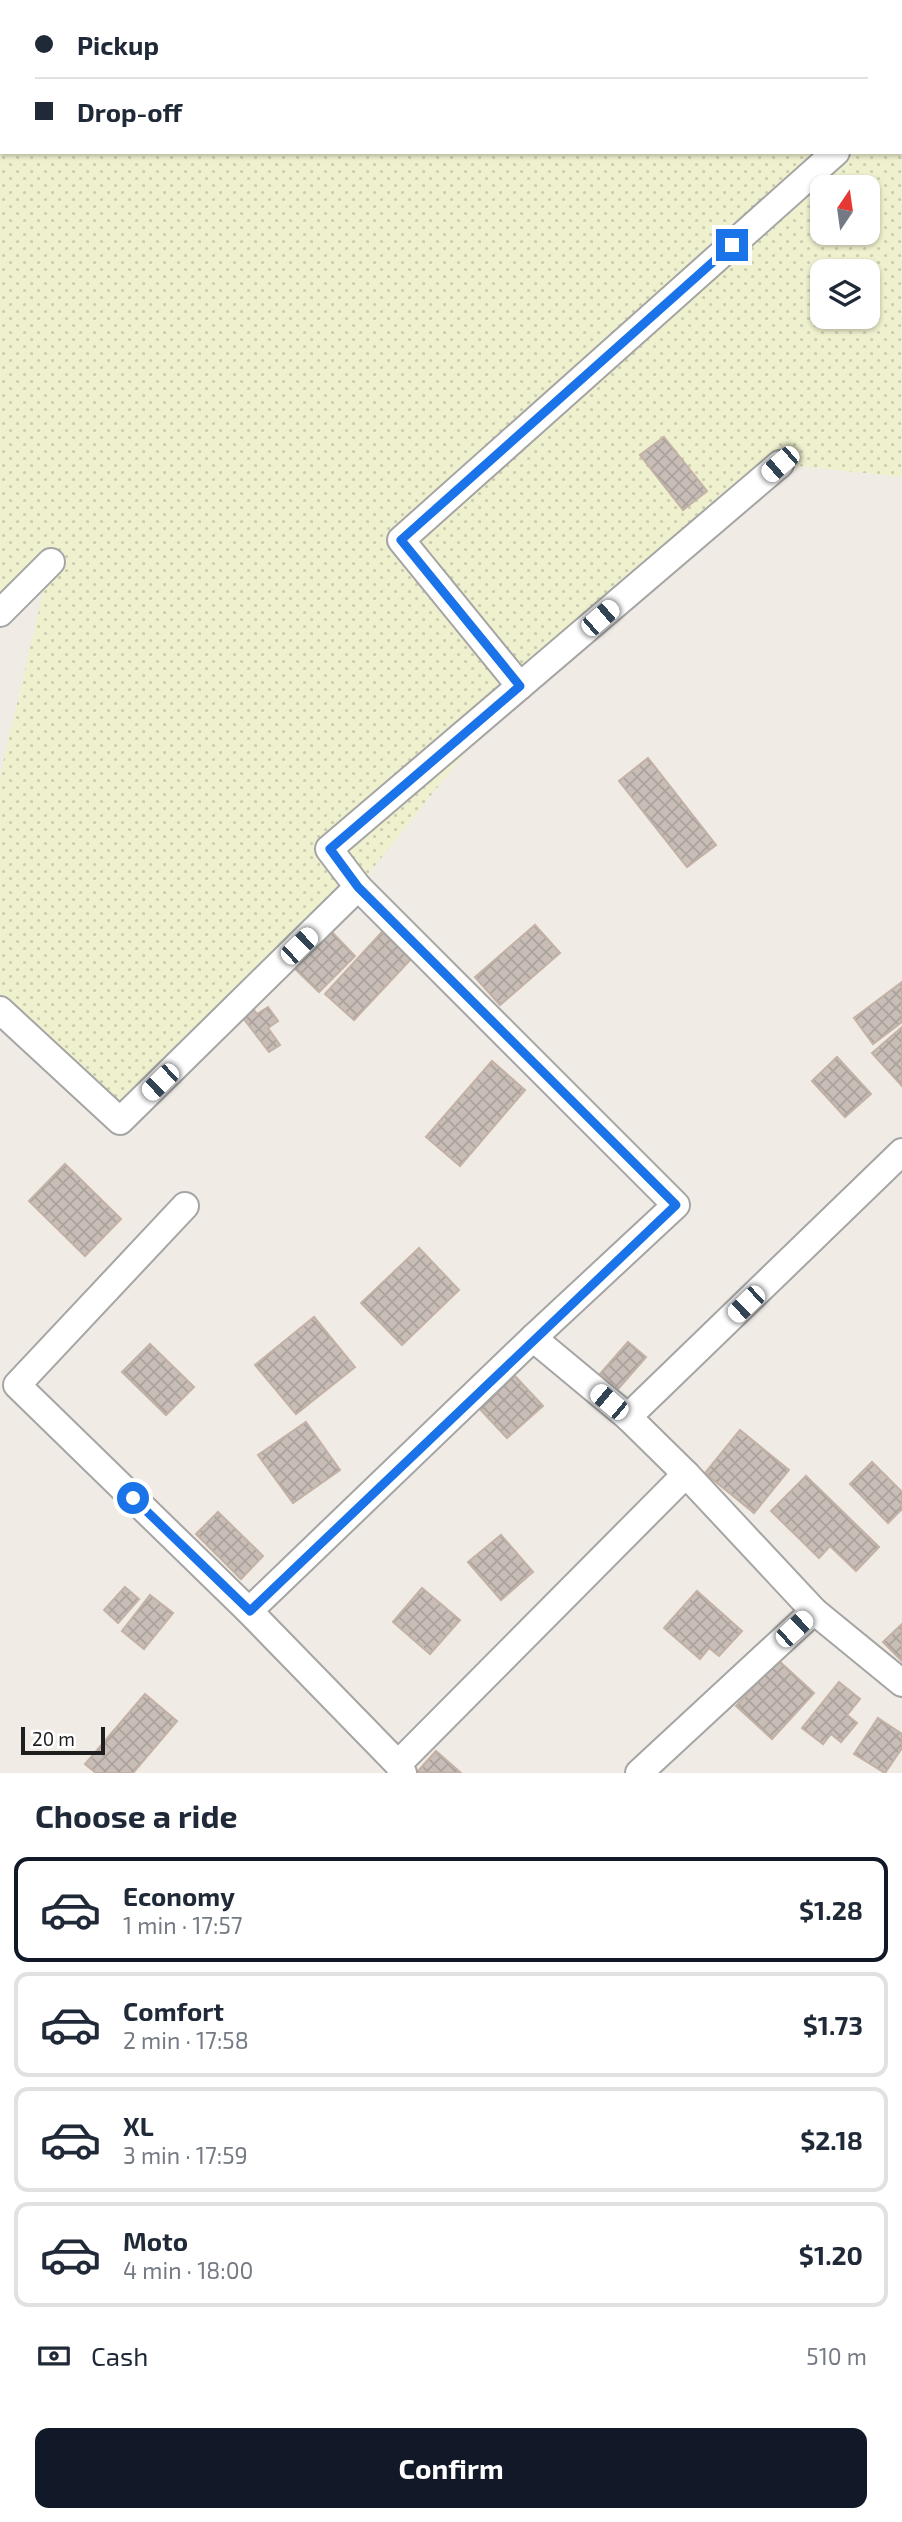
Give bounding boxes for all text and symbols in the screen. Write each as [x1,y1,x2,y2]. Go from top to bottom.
text: Pickup [77,29,159,60]
text: Drop-off [77,96,182,127]
north arrow [810,175,880,245]
map controls [810,175,880,329]
route end [716,229,748,261]
button: layers [810,259,880,329]
car [758,442,803,486]
car [578,596,623,640]
car [277,924,322,968]
car [138,1060,183,1104]
car [724,1282,769,1326]
car [587,1380,632,1424]
route start [117,1482,149,1514]
car [772,1607,817,1651]
scale bar [21,1724,105,1756]
text: 20 m [32,1727,75,1750]
text: Choose a ride [35,1796,238,1834]
icon: car [39,1878,102,1941]
text: Economy [123,1880,235,1911]
text: $1.28 [799,1894,863,1925]
text: 1 min · 17:57 [123,1911,243,1939]
icon: car [39,1993,102,2056]
text: Comfort [123,1995,224,2026]
text: $1.73 [803,2009,863,2040]
text: 2 min · 17:58 [123,2026,249,2054]
icon: car [39,2108,102,2171]
text: XL [123,2110,154,2141]
text: $2.18 [800,2124,863,2155]
text: 3 min · 17:59 [123,2141,248,2169]
icon: car [39,2223,102,2286]
text: Moto [123,2225,188,2256]
text: $1.20 [799,2239,863,2270]
text: 4 min · 18:00 [123,2256,253,2284]
icon: cash [35,2337,73,2375]
text: Cash [91,2340,148,2371]
text: 510 m [806,2342,867,2370]
button: Confirm [35,2428,867,2508]

